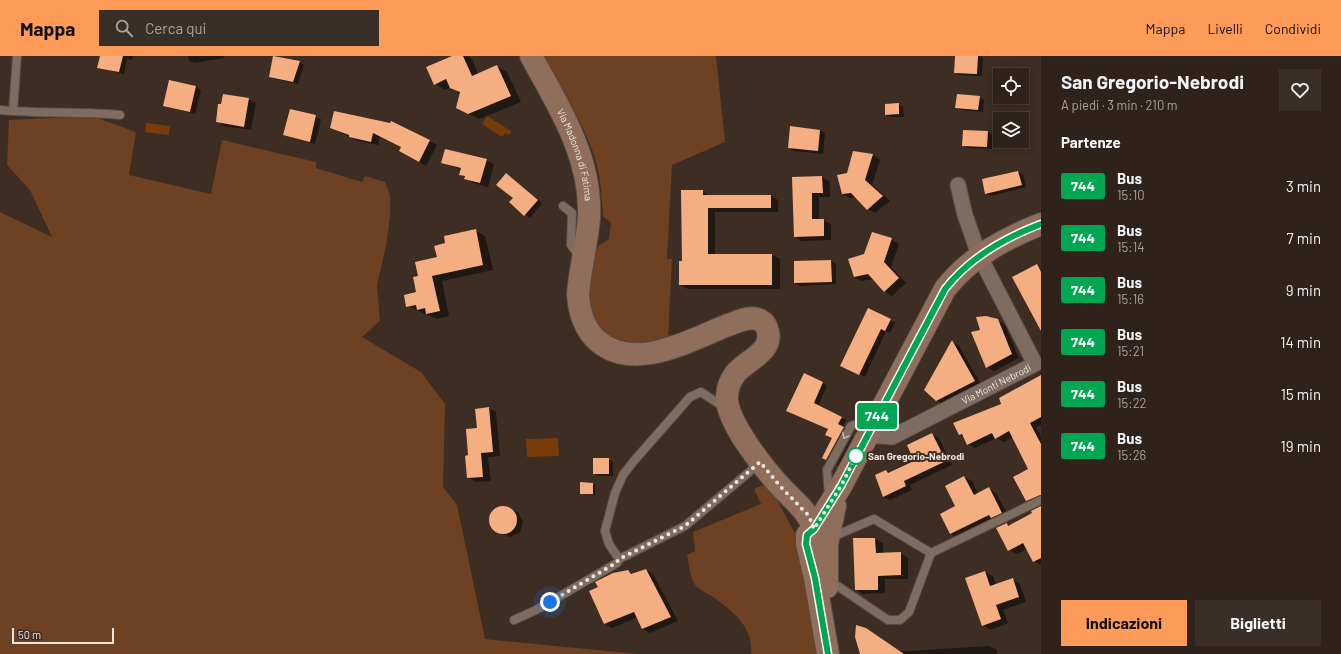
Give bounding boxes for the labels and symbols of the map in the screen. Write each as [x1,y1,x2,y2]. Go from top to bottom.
street label: Via Madonna di Fatima [555,106,595,201]
street label: Via Monti Nebrodi [959,361,1033,407]
line badge: 744 [854,403,900,429]
one-way arrow [842,432,850,439]
marker: San Gregorio-Nebrodi [847,447,865,465]
place label: San Gregorio-Nebrodi [868,450,965,462]
your location [540,592,560,612]
scale bar [12,626,114,645]

